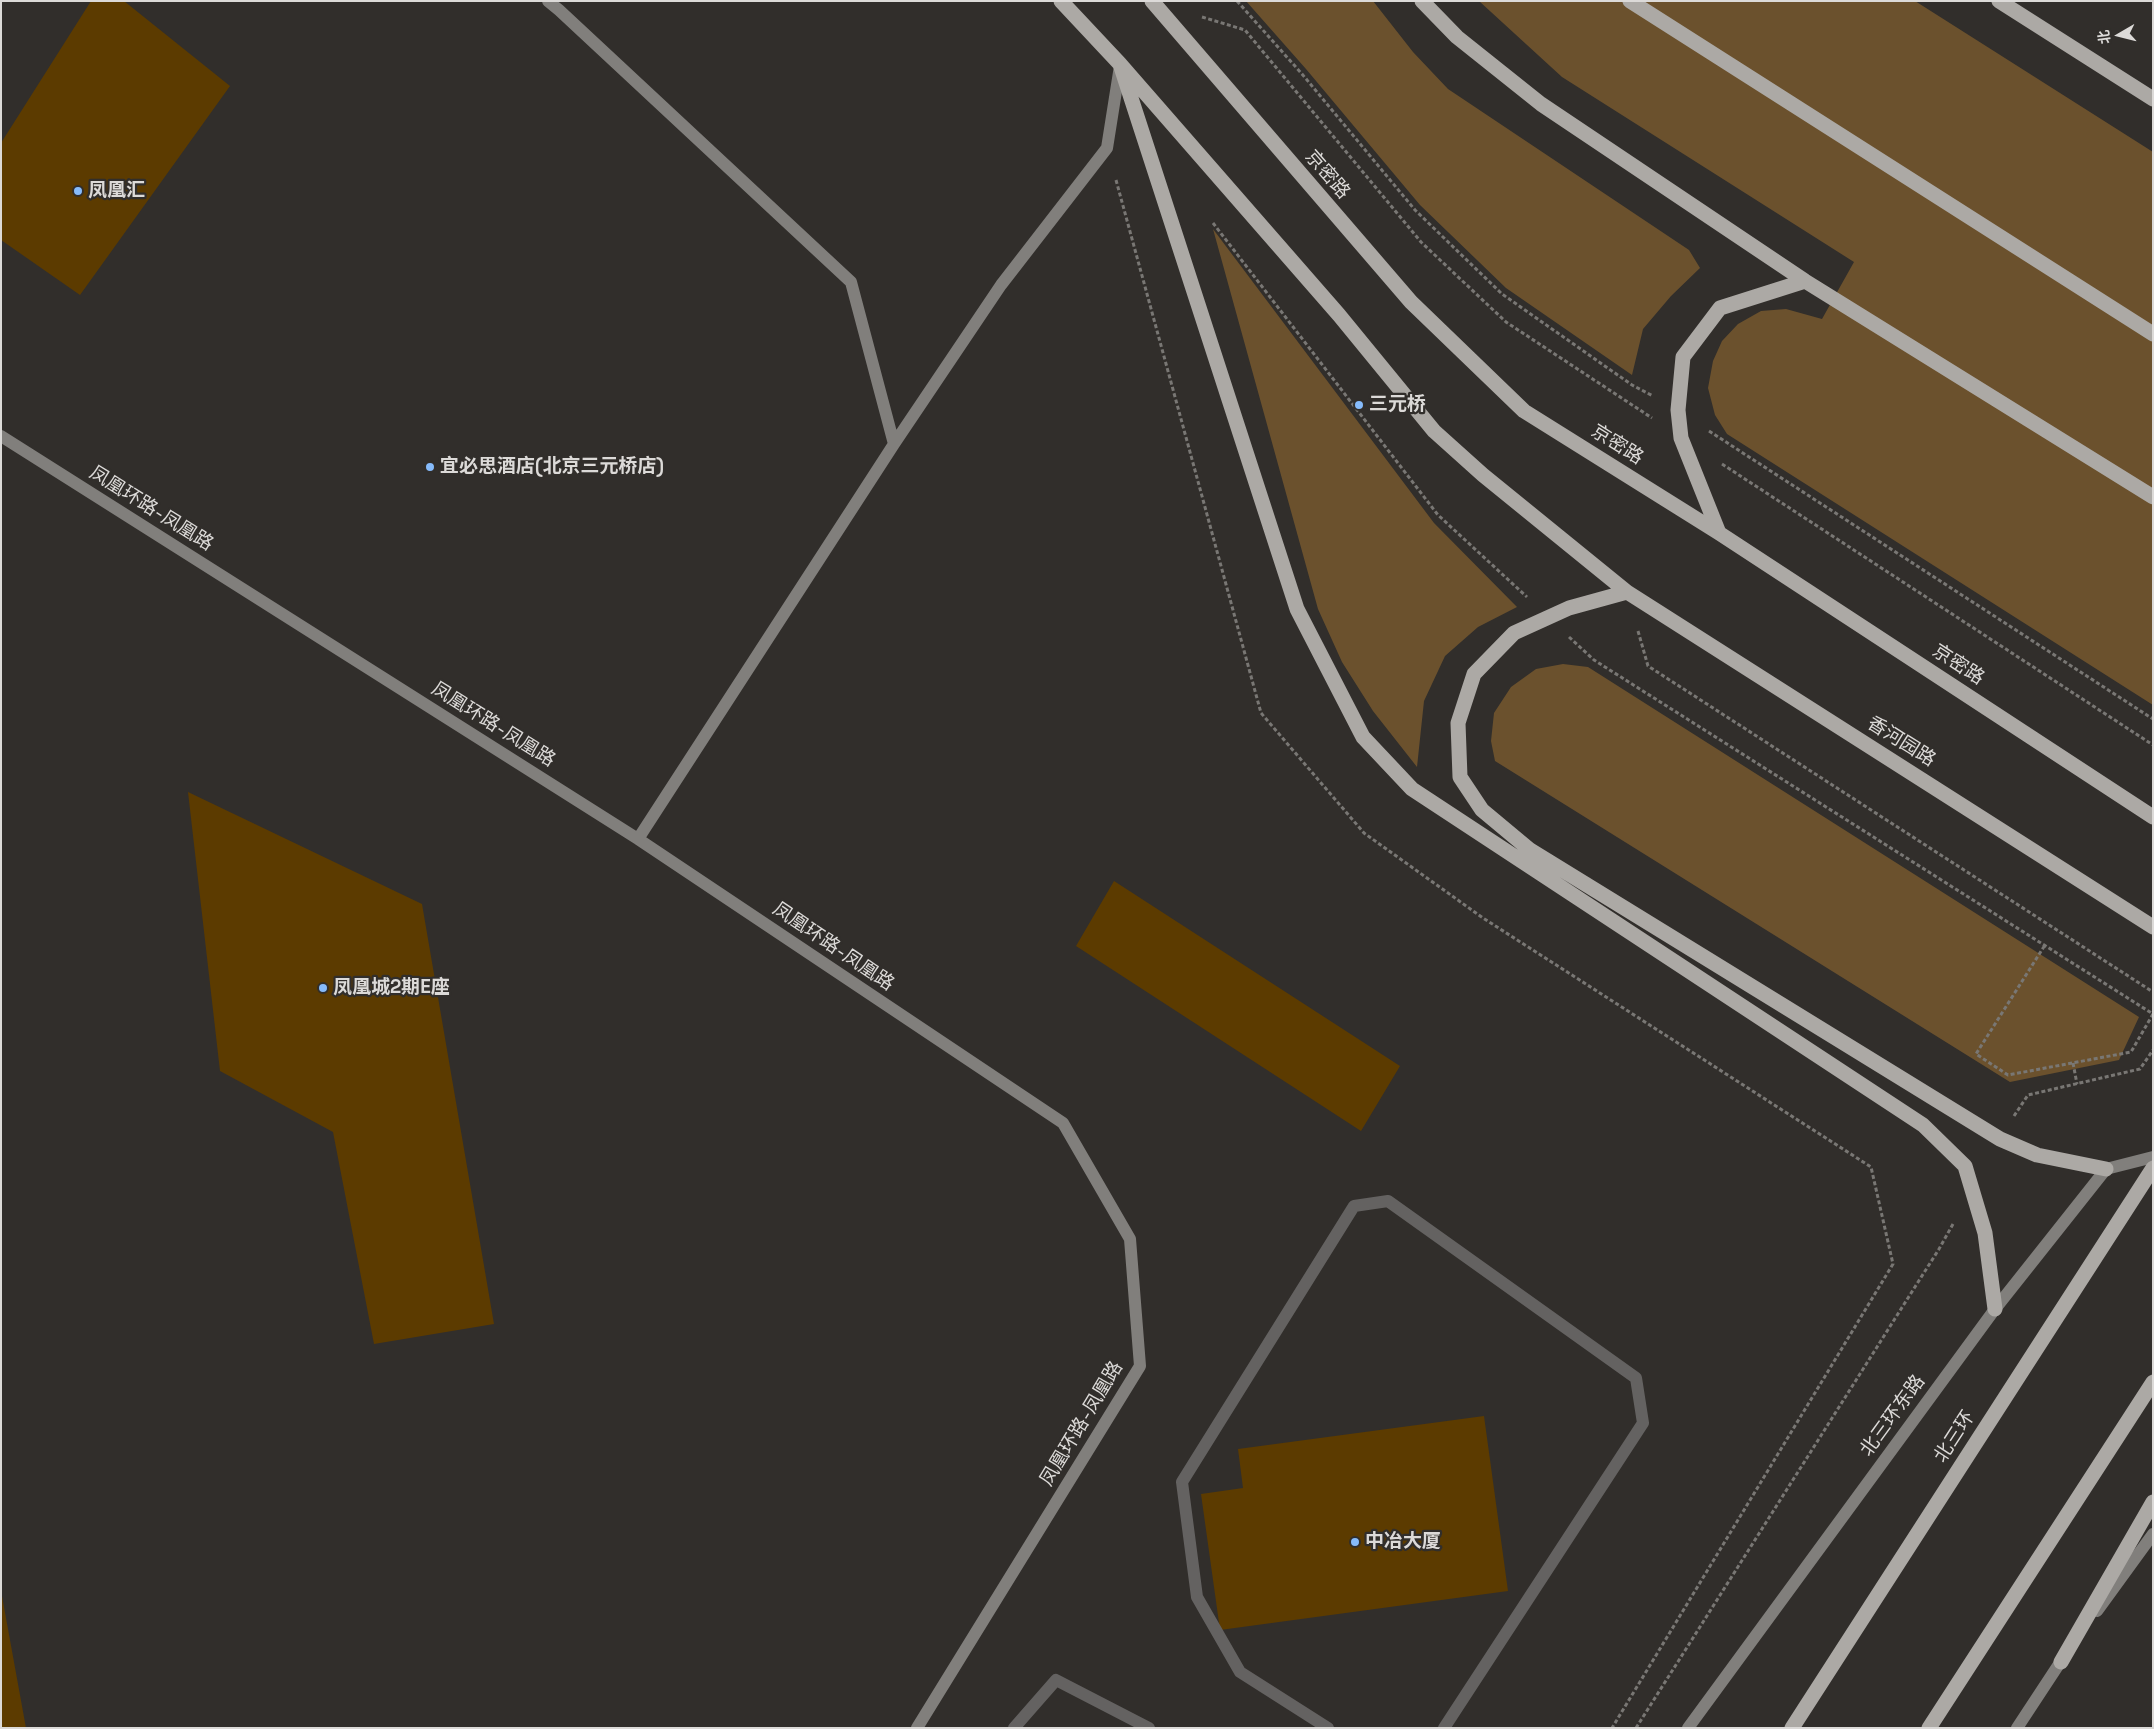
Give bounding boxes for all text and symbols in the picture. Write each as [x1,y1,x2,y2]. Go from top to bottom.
north arrow [2094,10,2144,60]
text: 北 [2094,29,2114,45]
street label: 京密路 [1300,146,1354,204]
place label: 凤凰汇 [88,180,145,202]
marker: 凤凰汇 [72,185,84,197]
place label: 三元桥 [1369,394,1426,416]
marker: 三元桥 [1353,399,1365,411]
street label: 京密路 [1587,420,1647,470]
place label: 宜必思酒店(北京三元桥店) [440,456,664,478]
marker: 宜必思酒店(北京三元桥店) [424,461,436,473]
street label: 凤凰环路-凤凰路 [85,462,217,556]
street label: 京密路 [1928,640,1988,690]
street label: 凤凰环路-凤凰路 [427,678,559,772]
street label: 香河园路 [1863,712,1939,772]
street label: 凤凰环路-凤凰路 [768,898,898,996]
place label: 凤凰城2期E座 [333,977,450,999]
marker: 凤凰城2期E座 [317,982,329,994]
street label: 凤凰环路-凤凰路 [1036,1357,1128,1491]
street label: 北三环东路 [1856,1371,1930,1461]
street label: 北三环 [1930,1407,1980,1467]
place label: 中冶大厦 [1365,1531,1441,1553]
marker: 中冶大厦 [1349,1536,1361,1548]

